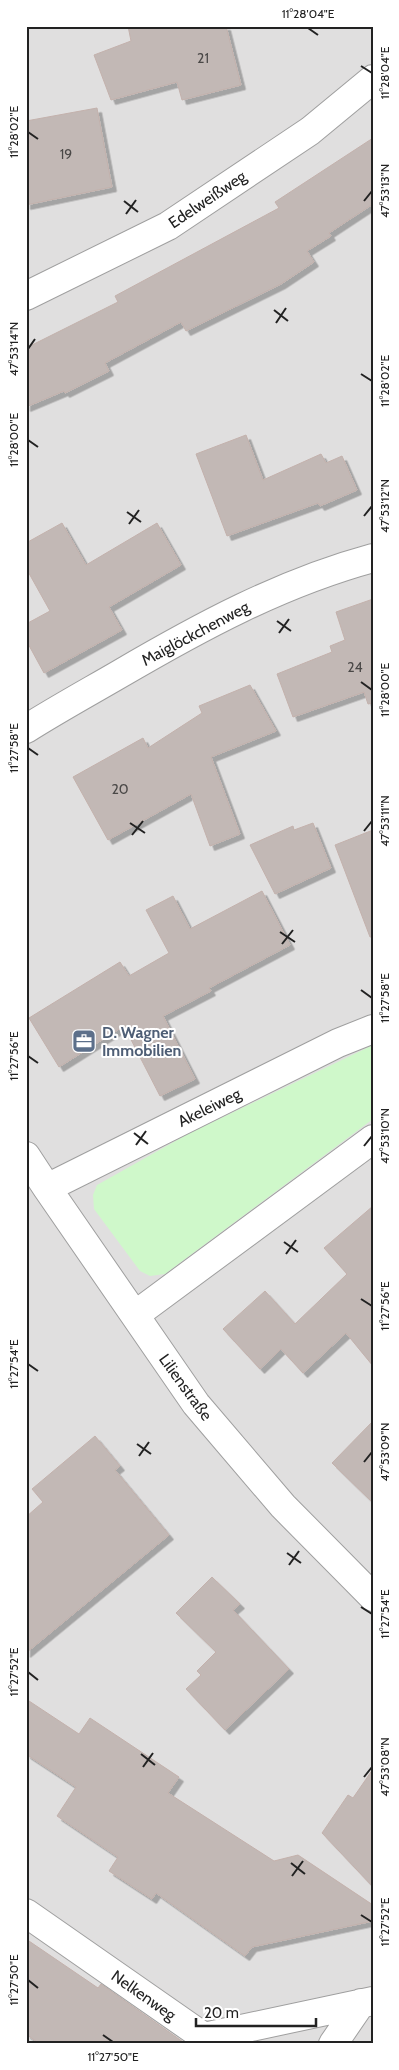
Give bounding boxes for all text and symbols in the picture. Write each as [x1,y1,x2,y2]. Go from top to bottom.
text: 11°28'04"E [282,6,335,21]
text: 11°28'04"E [377,46,392,99]
house number: 21 [197,49,209,67]
text: 11°28'02"E [6,106,21,158]
house number: 19 [60,145,72,163]
text: 47°53'13"N [377,164,392,218]
street label: Edelweißweg [165,166,250,232]
text: 47°53'14"N [6,322,21,376]
text: 11°28'02"E [377,355,392,407]
text: 11°28'00"E [6,413,21,467]
text: 47°53'12"N [377,479,392,533]
street label: Maiglöckchenweg [138,597,253,670]
house number: 24 [347,658,363,676]
text: 11°28'00"E [377,663,392,717]
text: 11°27'58"E [6,723,21,773]
house number: 20 [111,780,129,798]
text: 47°53'11"N [377,795,392,847]
text: 11°27'58"E [377,973,392,1023]
place label: D. Wagner Immobilien [102,1023,181,1060]
office icon: D. Wagner Immobilien [71,1028,97,1054]
text: 11°27'56"E [6,1031,21,1081]
street label: Akeleiweg [175,1084,245,1131]
text: 47°53'10"N [377,1108,392,1164]
text: 11°27'56"E [377,1281,392,1331]
text: 11°27'54"E [6,1339,21,1389]
street label: Lilienstraße [155,1350,216,1424]
text: 47°53'09"N [377,1422,392,1482]
text: 11°27'54"E [377,1589,392,1639]
text: 11°27'52"E [6,1647,21,1697]
text: 47°53'08"N [377,1737,392,1797]
text: 11°27'52"E [377,1897,392,1947]
text: 11°27'50"E [6,1954,21,2006]
street label: Nelkenweg [108,1966,181,2025]
scale bar [196,1995,316,2027]
text: 20 m [204,2004,239,2022]
text: 11°27'50"E [87,2049,139,2064]

